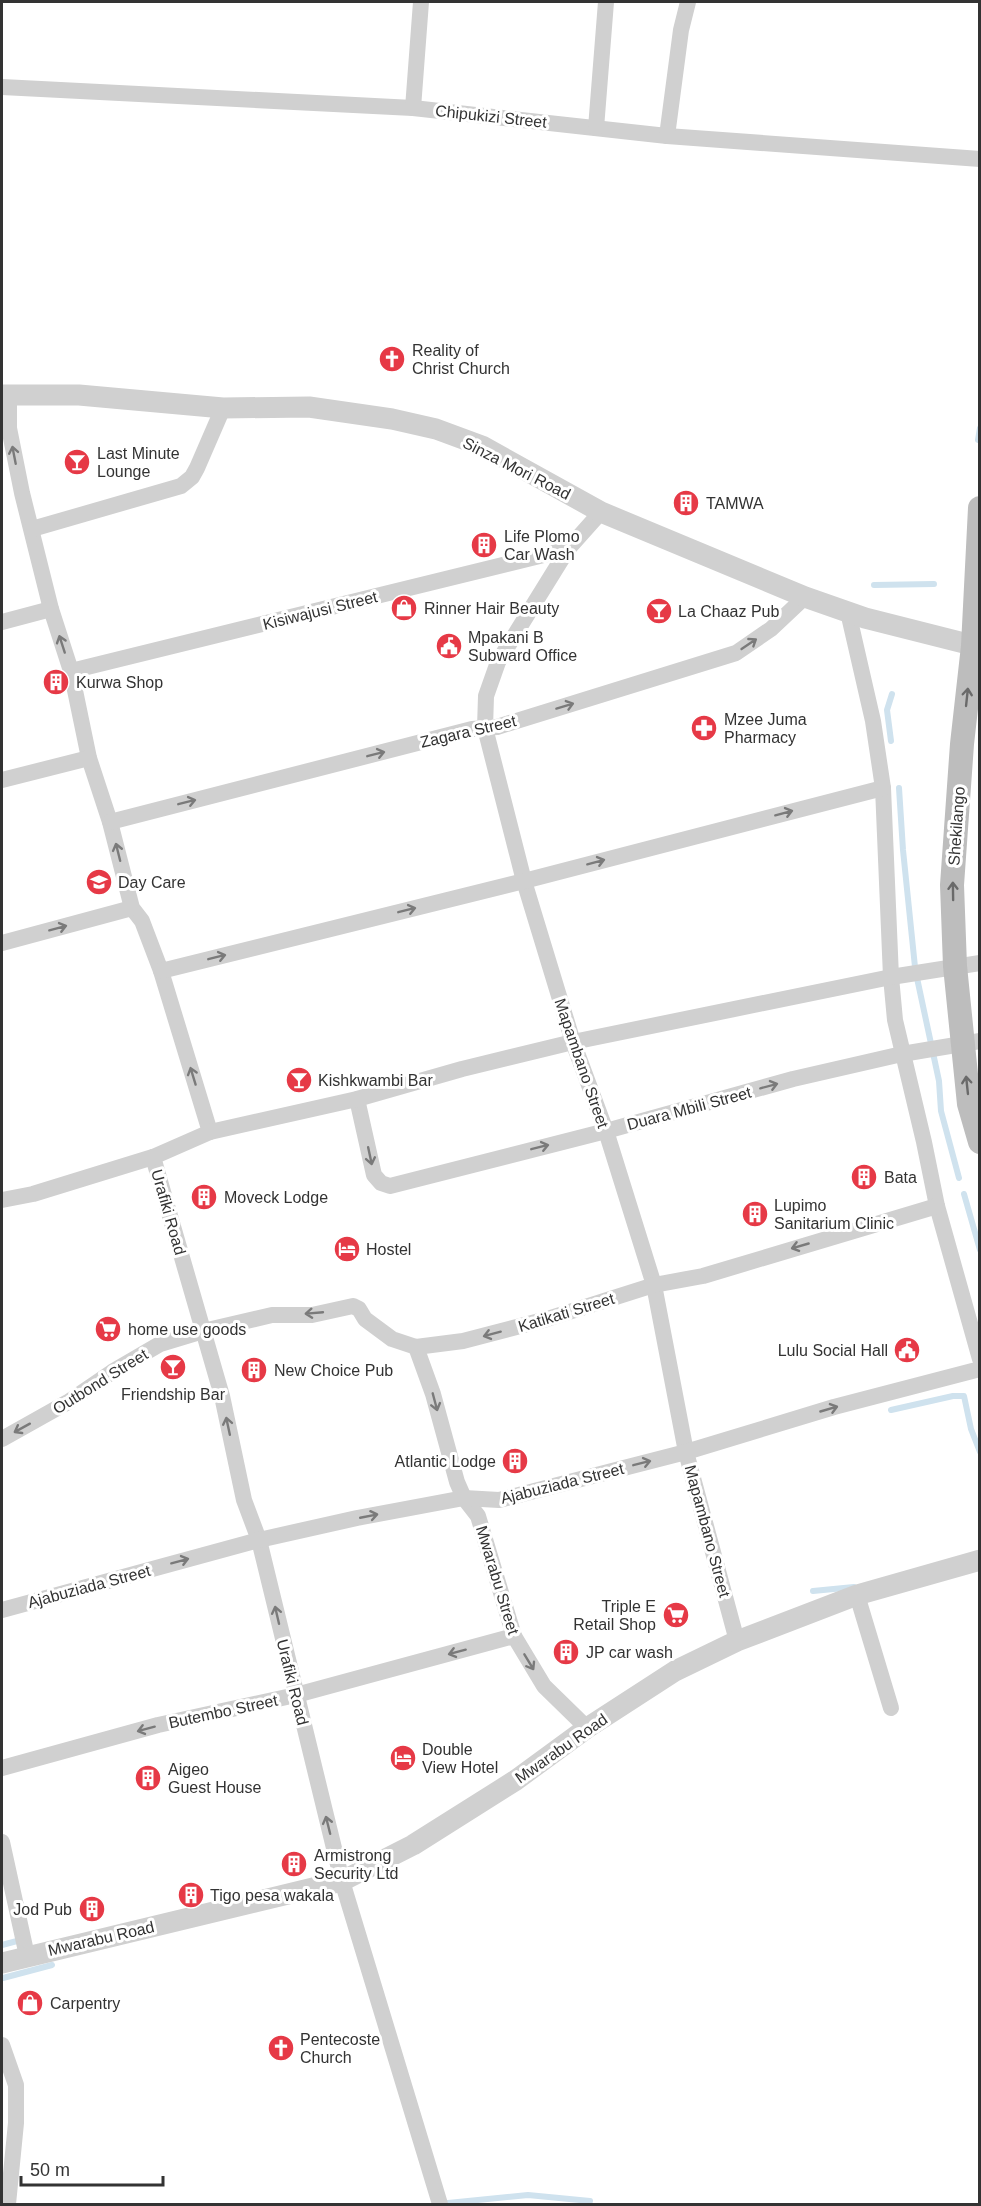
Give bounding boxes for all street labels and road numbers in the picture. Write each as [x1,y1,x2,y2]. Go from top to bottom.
street label: Chipukizi Street [434,102,548,131]
street label: Sinza Mori Road [460,434,573,503]
street label: Kisiwajusi Street [261,588,380,633]
street label: Zagara Street [419,712,518,751]
street label: Shekilango [945,786,968,866]
street label: Mapambano Street [551,996,612,1131]
street label: Duara Mbili Street [625,1084,754,1133]
street label: Urafiki Road [148,1167,189,1257]
street label: Katikati Street [516,1290,617,1335]
street label: Outbond Street [50,1345,151,1417]
street label: Ajabuziada Street [499,1460,626,1507]
street label: Mapambano Street [682,1463,733,1600]
street label: Mwarabu Street [473,1524,522,1637]
street label: Ajabuziada Street [26,1562,153,1611]
street label: Urafiki Road [274,1637,311,1727]
street label: Butembo Street [167,1692,280,1731]
street label: Mwarabu Road [512,1710,611,1786]
street label: Mwarabu Road [46,1918,156,1959]

